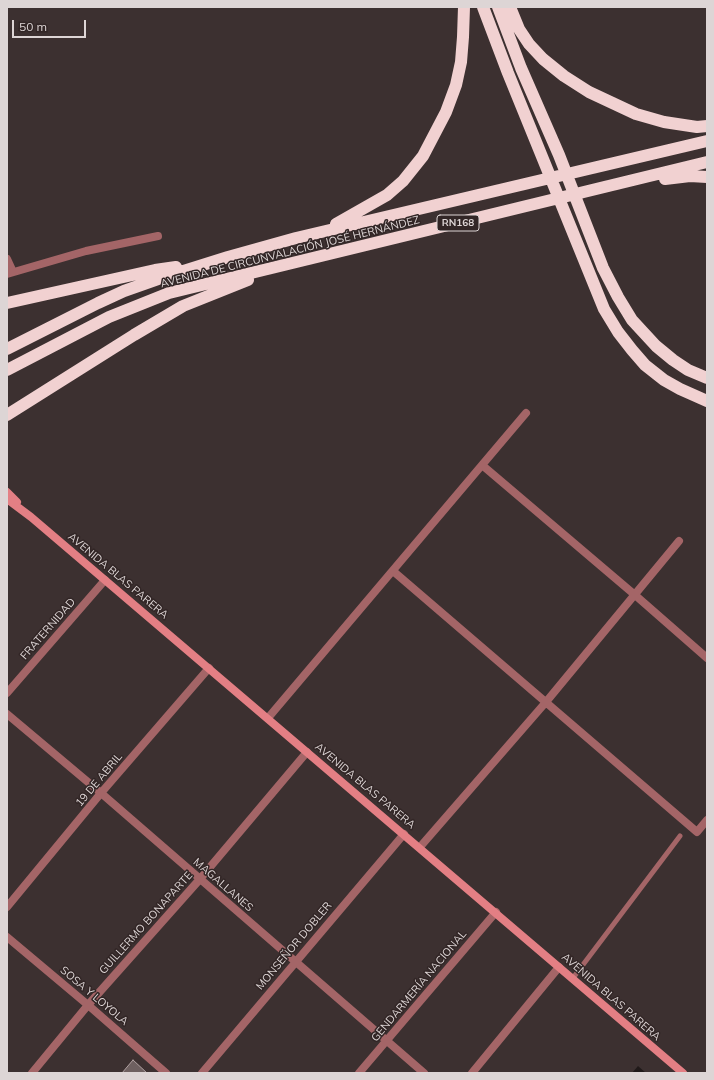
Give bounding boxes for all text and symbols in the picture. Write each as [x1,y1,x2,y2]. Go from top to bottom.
scale bar [14,12,88,38]
text: 50 m [19,19,47,34]
street label: AVENIDA DE CIRCUNVALACIÓN JOSÉ HERNÁNDEZ [159,213,421,291]
road number: RN168 [437,215,479,231]
street label: AVENIDA BLAS PARERA [65,530,171,622]
street label: FRATERNIDAD [18,596,78,662]
street label: AVENIDA BLAS PARERA [312,740,418,832]
street label: 19 DE ABRIL [73,751,125,809]
street label: MAGALLANES [190,855,256,915]
street label: GUILLERMO BONAPARTE [97,869,195,977]
street label: MONSEÑOR DOBLER [253,899,335,993]
street label: GENDARMERÍA NACIONAL [369,928,469,1044]
street label: AVENIDA BLAS PARERA [559,950,663,1044]
street label: SOSA Y LOYOLA [57,964,131,1028]

